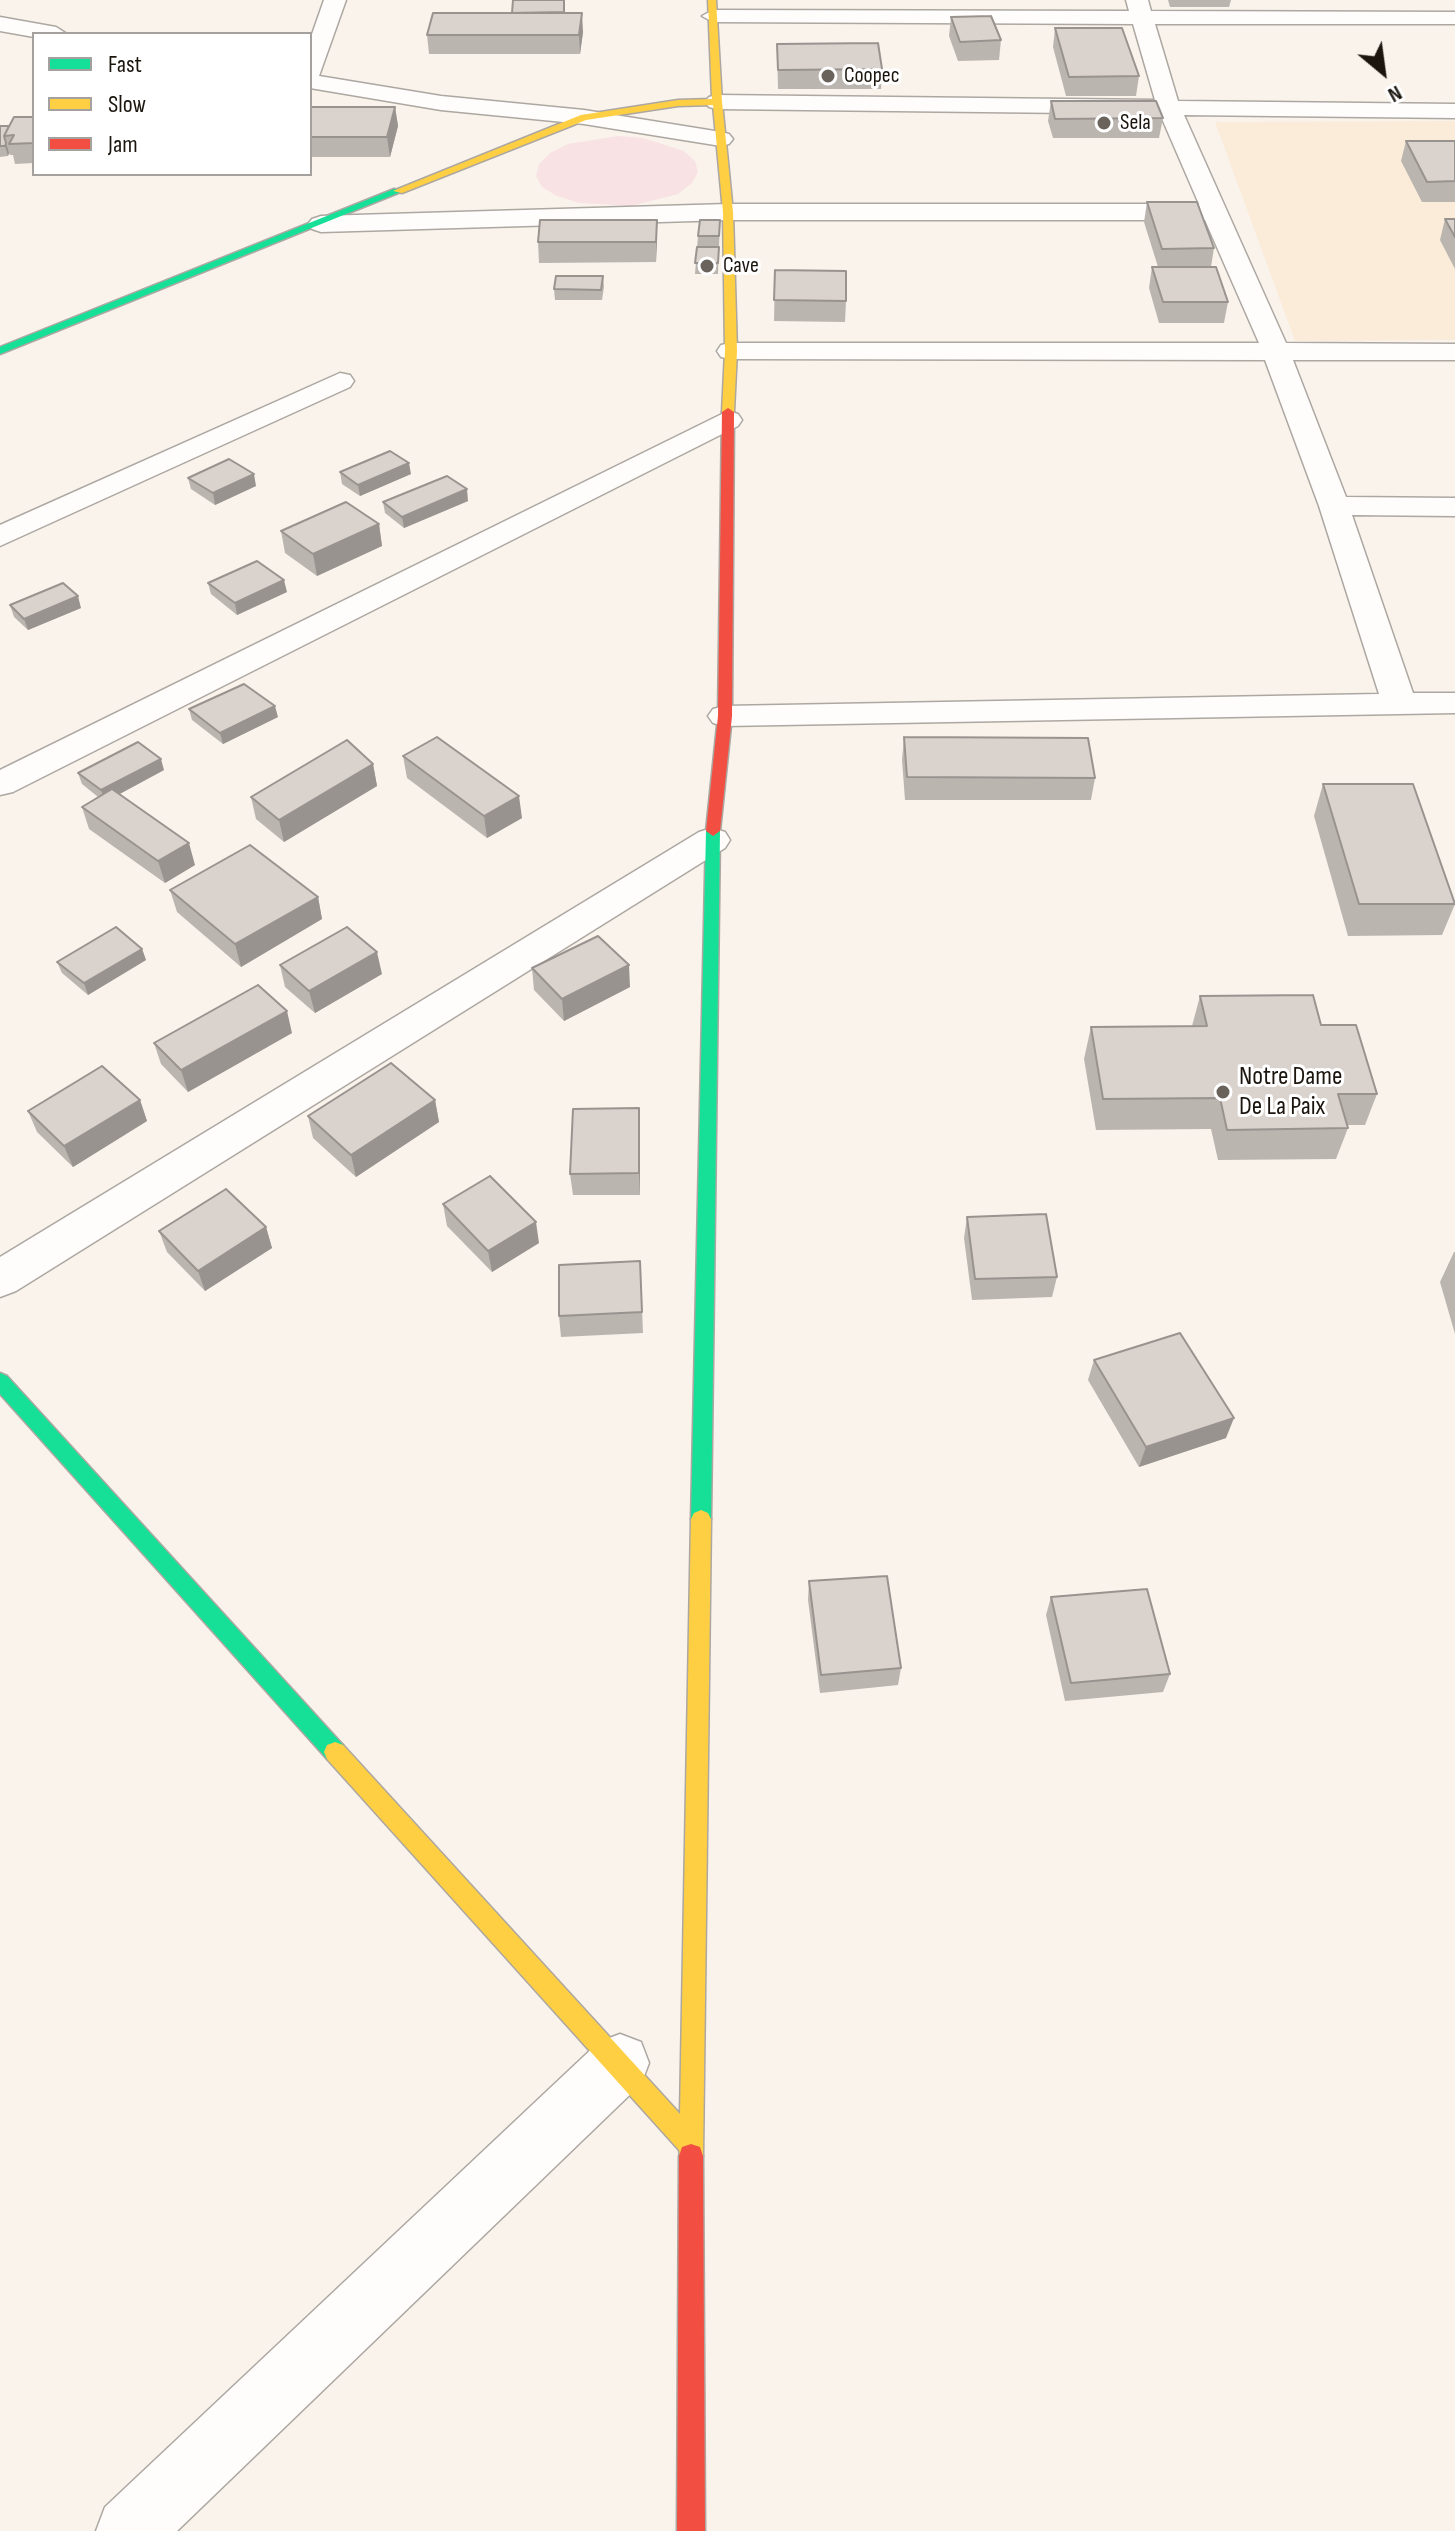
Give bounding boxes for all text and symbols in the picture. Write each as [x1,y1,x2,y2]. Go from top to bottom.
legend [32,32,312,176]
north arrow [1343,32,1423,112]
text: Fast [108,50,142,79]
place label: Coopec [844,63,899,89]
marker: Coopec [819,67,837,85]
text: N [1383,79,1407,108]
text: Slow [108,90,146,119]
place label: Sela [1120,110,1151,136]
marker: Sela [1095,114,1113,132]
text: Jam [108,130,138,159]
place label: Cave [723,253,759,279]
marker: Cave [698,257,716,275]
place label: Notre Dame De La Paix [1239,1061,1342,1122]
marker: Notre Dame De La Paix [1214,1083,1232,1101]

